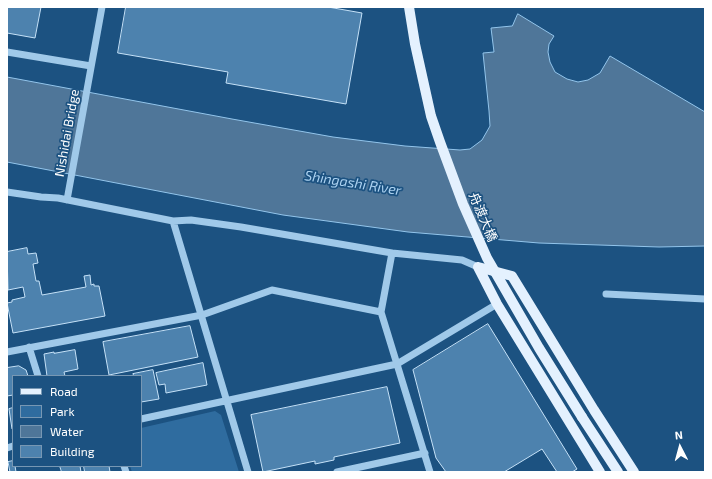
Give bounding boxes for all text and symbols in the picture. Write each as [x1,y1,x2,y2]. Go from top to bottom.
street label: Nishidai Bridge [52,88,82,178]
water label: Shingashi River [303,167,403,199]
street label: 舟渡大橋 [466,190,500,244]
legend [12,375,142,467]
text: Road [50,384,78,398]
text: Park [50,404,75,418]
text: Water [50,424,84,438]
north arrow [660,427,700,467]
text: N [674,428,683,441]
text: Building [50,444,94,458]

